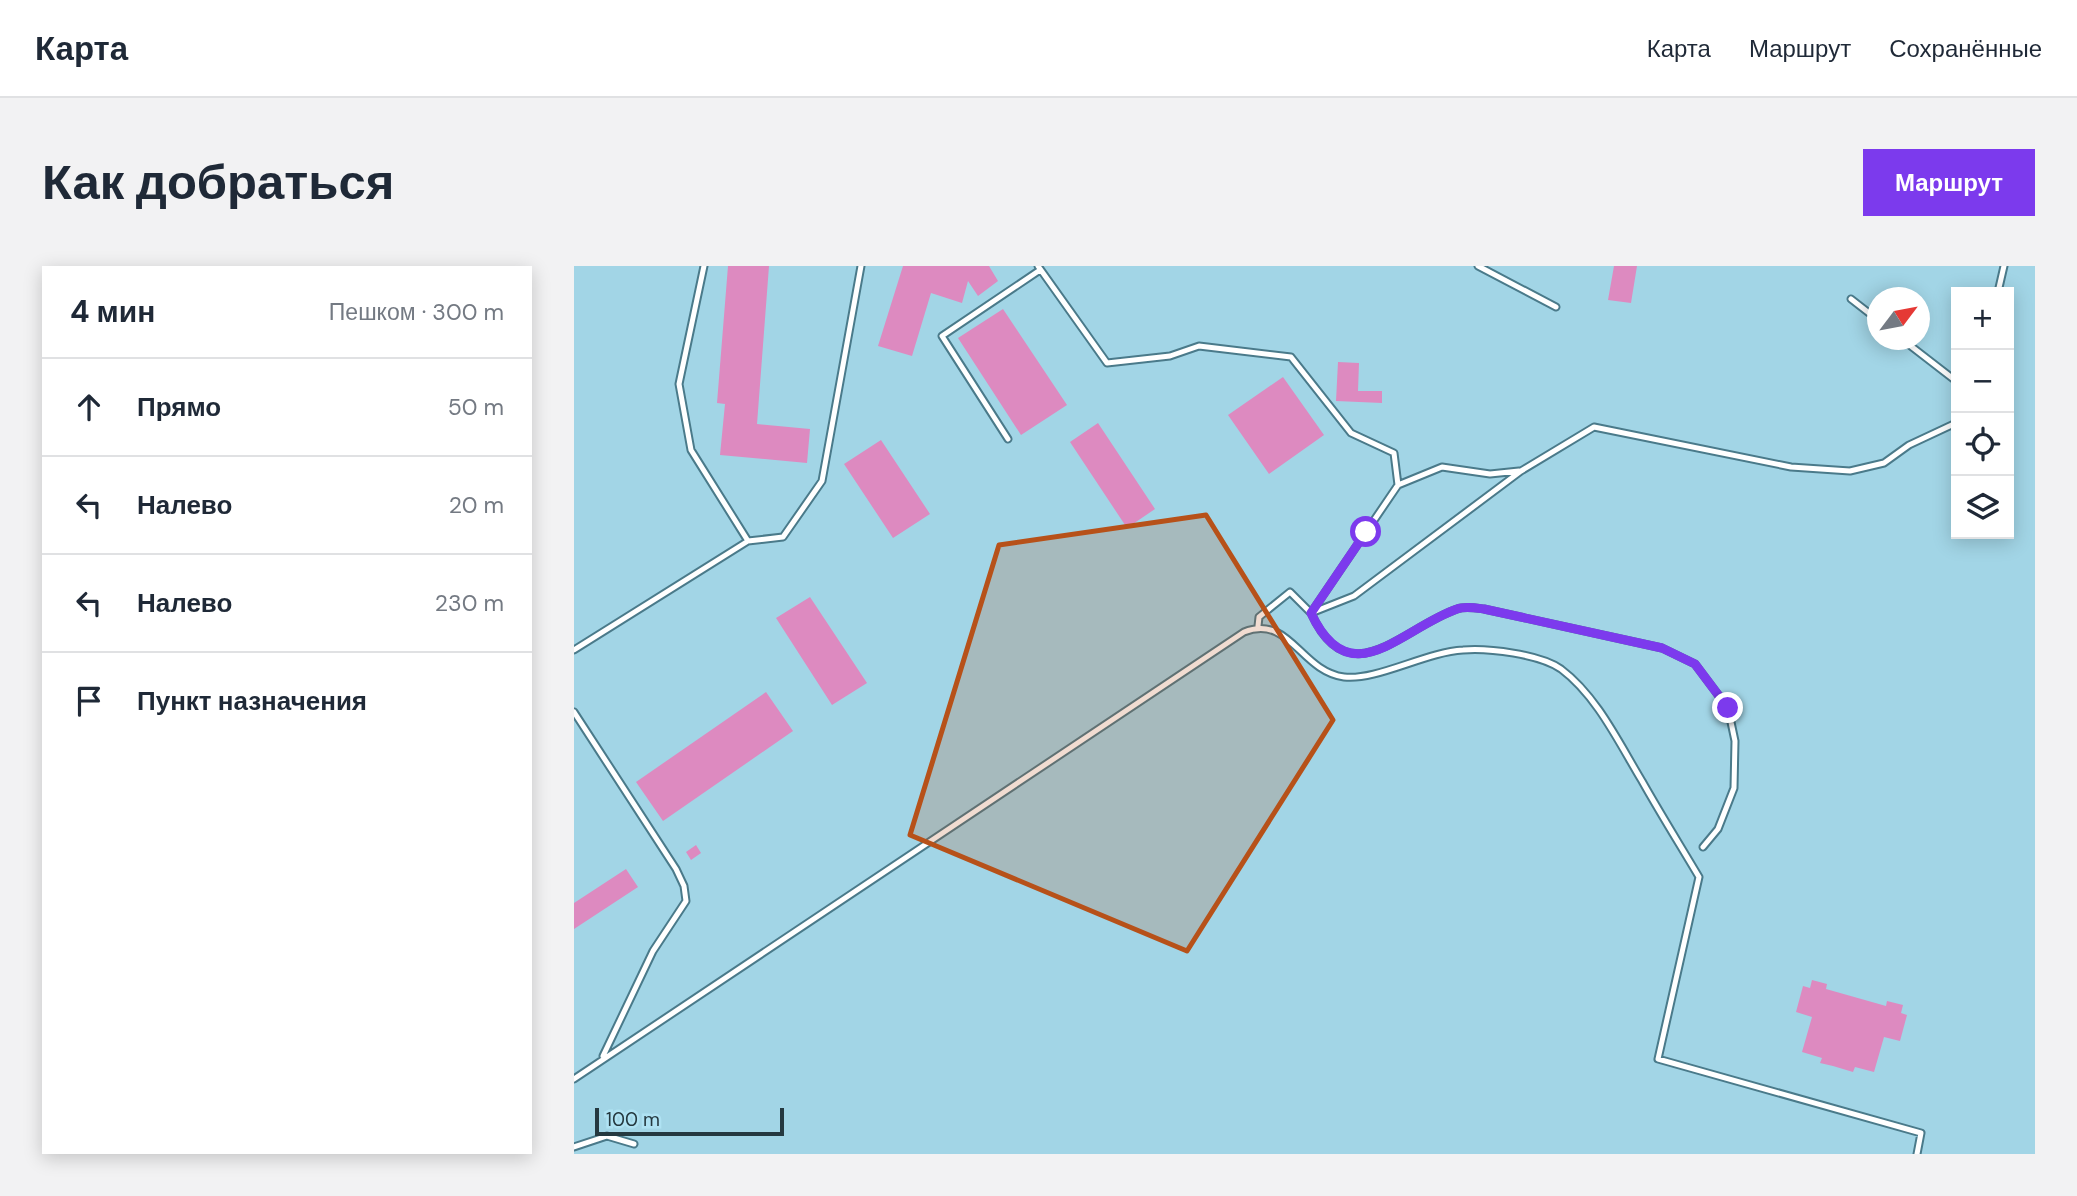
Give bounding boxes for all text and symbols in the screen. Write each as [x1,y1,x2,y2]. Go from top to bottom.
text: Карта [35,27,128,70]
text: Карта [1647,33,1711,64]
text: Маршрут [1749,33,1851,64]
text: Сохранённые [1889,33,2042,64]
button: Маршрут [1863,149,2035,216]
text: Как добраться [42,150,394,214]
north arrow [1867,287,1930,350]
map controls [1951,287,2014,539]
button: + [1951,287,2014,350]
text: 4 мин [70,292,155,331]
text: Пешком · 300 m [329,297,504,327]
button: − [1951,350,2014,413]
icon: ahead [70,388,108,426]
text: Прямо [137,390,221,424]
text: 50 m [448,392,504,422]
button: locate [1951,413,2014,476]
button: layers [1951,476,2014,539]
icon: left [70,486,108,524]
text: Налево [137,488,232,522]
text: 20 m [449,490,504,520]
route start [1350,516,1381,547]
icon: left [70,584,108,622]
text: Налево [137,586,232,620]
text: 230 m [435,588,504,618]
icon: arrive [70,682,108,720]
text: Пункт назначения [137,684,367,718]
route end [1712,692,1743,723]
scale bar [595,1105,784,1137]
text: 100 m [606,1107,660,1132]

